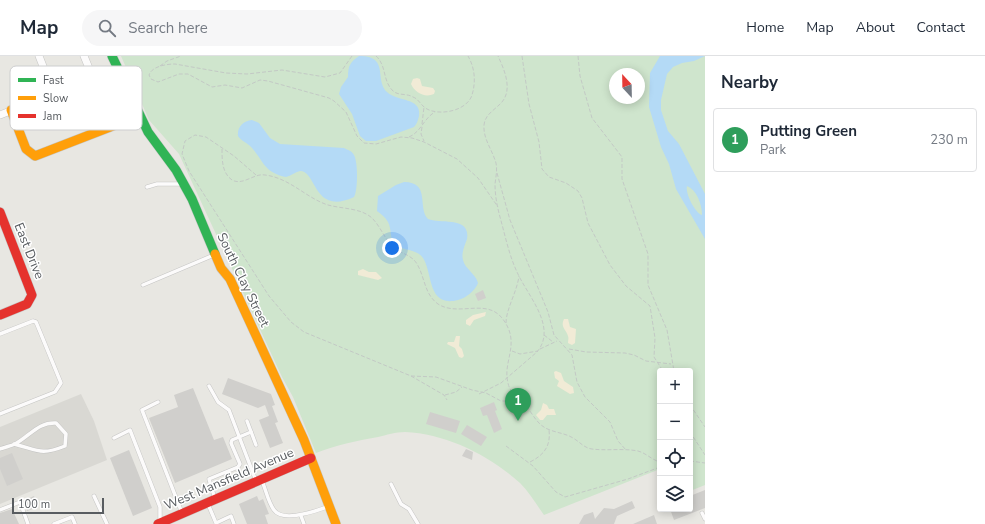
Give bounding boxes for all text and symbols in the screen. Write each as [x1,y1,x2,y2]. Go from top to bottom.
search box [82,10,362,46]
text: Map [20,15,58,41]
icon: search [96,17,118,39]
text: Search here [128,18,208,38]
text: Home [746,18,784,37]
text: Map [806,18,834,37]
text: About [856,18,895,37]
text: Contact [917,18,965,37]
legend [10,66,142,130]
north arrow [609,68,645,104]
text: Nearby [721,71,778,94]
text: Fast [43,73,64,88]
text: Slow [43,91,68,106]
text: Jam [42,109,62,124]
text: Putting Green [760,121,857,141]
text: 1 [731,131,739,149]
text: 230 m [930,131,968,149]
text: Park [760,141,786,159]
street label: East Drive [10,220,48,282]
street label: South Clay Street [212,230,274,330]
your location [382,238,402,258]
map controls [657,368,693,512]
button: + [657,368,693,404]
pin: 1 [505,388,531,421]
button: − [657,404,693,440]
button: locate [657,440,693,476]
street label: West Mansfield Avenue [161,443,297,515]
button: layers [657,476,693,512]
scale bar [12,496,104,515]
text: 100 m [18,497,50,512]

